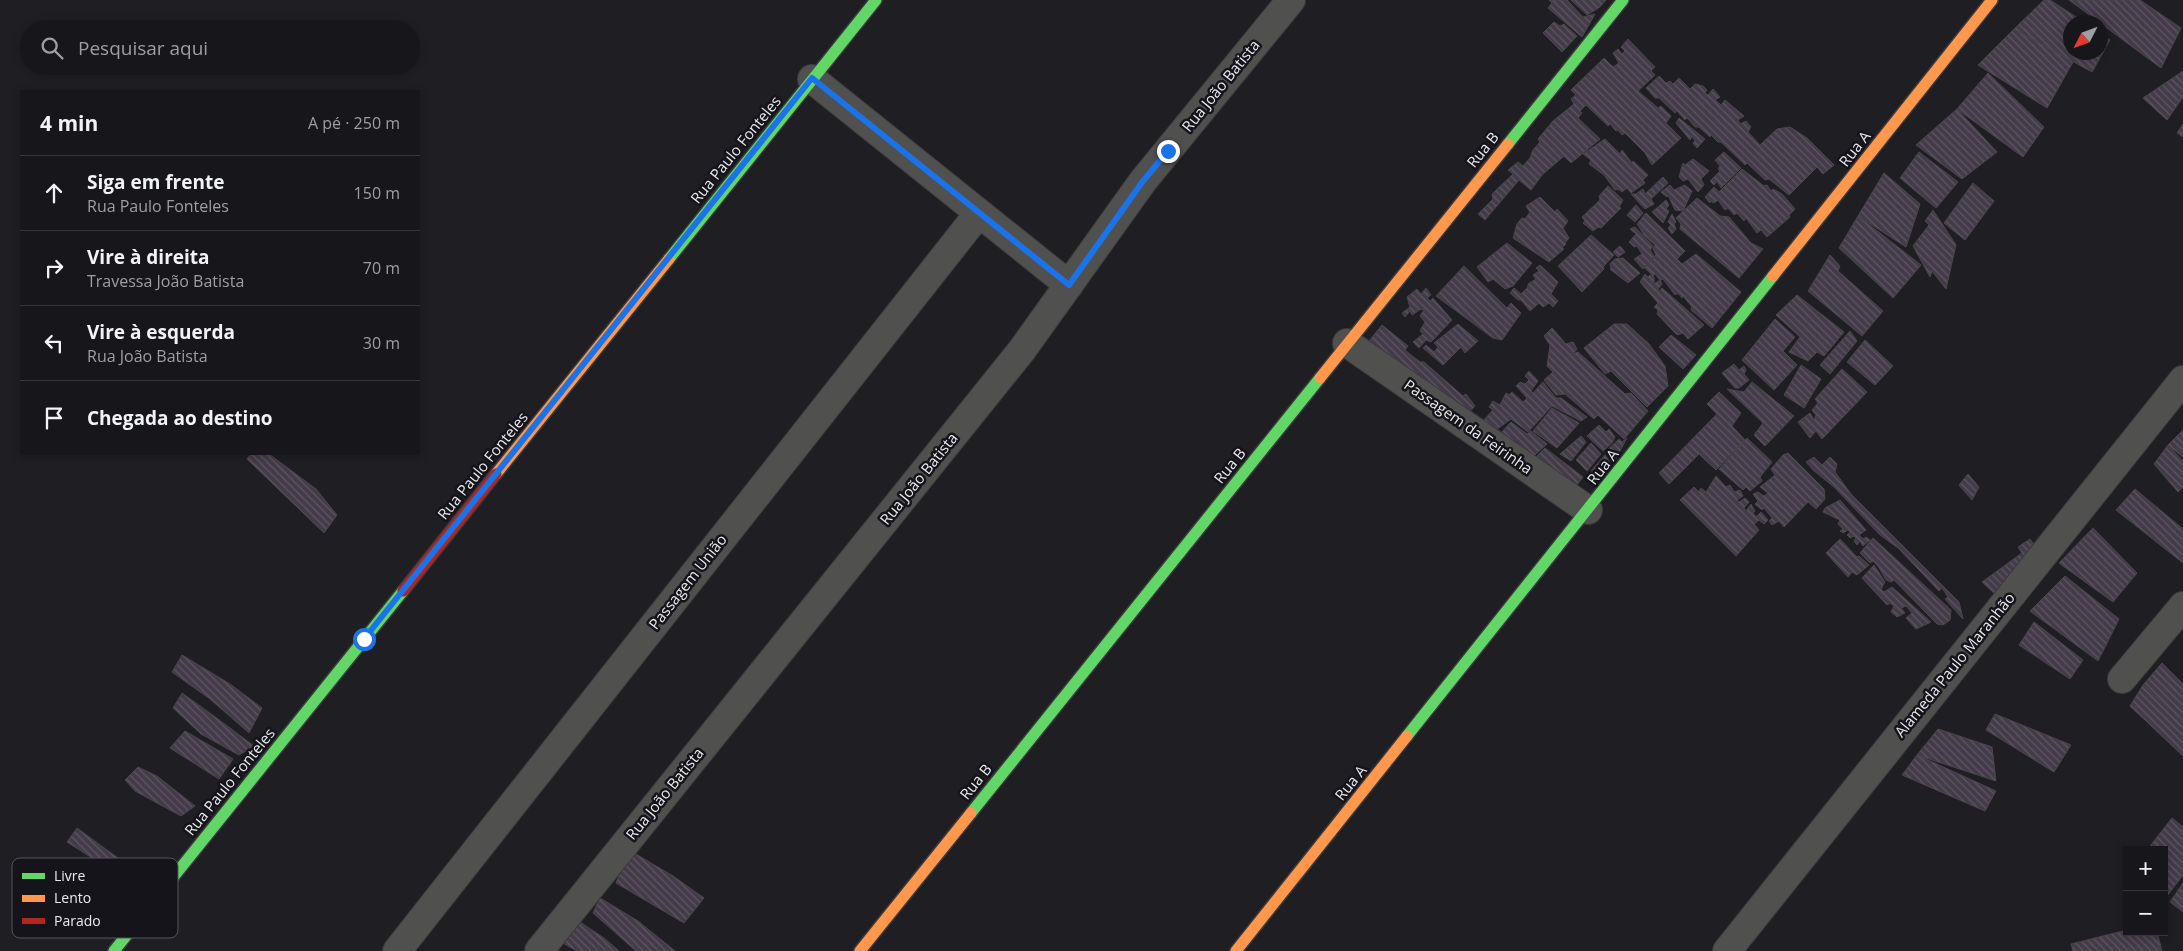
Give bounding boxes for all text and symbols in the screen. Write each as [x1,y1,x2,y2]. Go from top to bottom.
north arrow [2063,15,2108,60]
search box [20,20,420,75]
icon: search [38,34,66,62]
text: Pesquisar aqui [78,35,208,61]
street label: Rua João Batista [1177,35,1264,136]
street label: Rua Paulo Fonteles [686,91,785,207]
text: 4 min [40,109,98,137]
text: A pé · 250 m [308,112,400,134]
street label: Rua A [1834,126,1875,170]
street label: Rua B [1462,127,1503,171]
route end [1157,140,1180,163]
text: Siga em frente [87,169,224,195]
icon: ahead [40,179,68,207]
text: 150 m [354,182,400,204]
text: Rua Paulo Fonteles [87,195,229,217]
text: Vire à direita [87,244,210,270]
icon: right [40,254,68,282]
text: 70 m [363,257,400,279]
text: Travessa João Batista [87,270,244,292]
text: Vire à esquerda [87,319,235,345]
icon: left [40,329,68,357]
text: 30 m [363,332,400,354]
text: Rua João Batista [87,345,208,367]
street label: Passagem da Feirinha [1400,374,1537,478]
icon: arrive [40,404,68,432]
text: Chegada ao destino [87,405,273,431]
street label: Rua Paulo Fonteles [433,407,532,523]
street label: Rua João Batista [875,428,962,529]
street label: Rua B [1209,443,1250,487]
street label: Rua A [1582,444,1623,488]
street label: Passagem União [644,530,731,633]
street label: Alameda Paulo Maranhão [1890,588,2019,741]
route start [353,628,376,651]
street label: Rua Paulo Fonteles [180,723,279,839]
street label: Rua João Batista [621,743,708,844]
street label: Rua B [955,759,996,803]
street label: Rua A [1330,760,1371,804]
map controls [2123,846,2168,936]
button: + [2123,846,2168,891]
legend [12,858,178,938]
text: Livre [54,866,86,885]
text: Lento [54,888,91,907]
button: − [2123,891,2168,936]
text: Parado [54,911,101,930]

